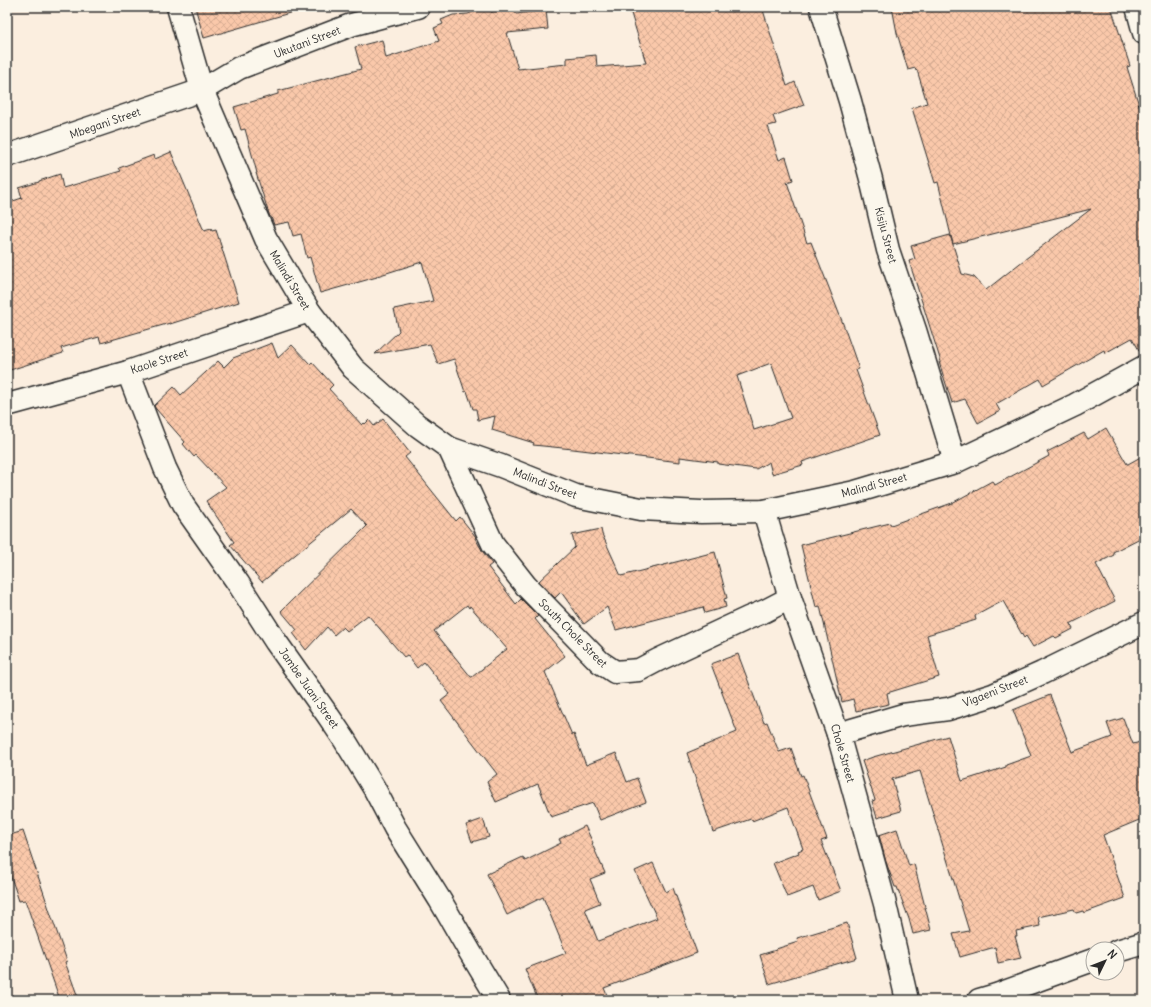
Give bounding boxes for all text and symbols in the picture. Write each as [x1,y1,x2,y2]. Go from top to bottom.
street label: Ukutani Street [272,23,343,61]
street label: Mbegani Street [68,104,143,142]
street label: Kisiju Street [872,205,900,265]
street label: Malindi Street [267,248,313,313]
street label: Kaole Street [129,345,190,377]
street label: Malindi Street [511,464,579,502]
street label: Malindi Street [840,469,909,500]
street label: South Chole Street [536,596,611,671]
street label: Jambe Juani Street [276,645,342,731]
street label: Vigaeni Street [961,672,1030,710]
street label: Chole Street [828,722,858,784]
north arrow [1085,941,1125,981]
text: N [1105,947,1120,962]

